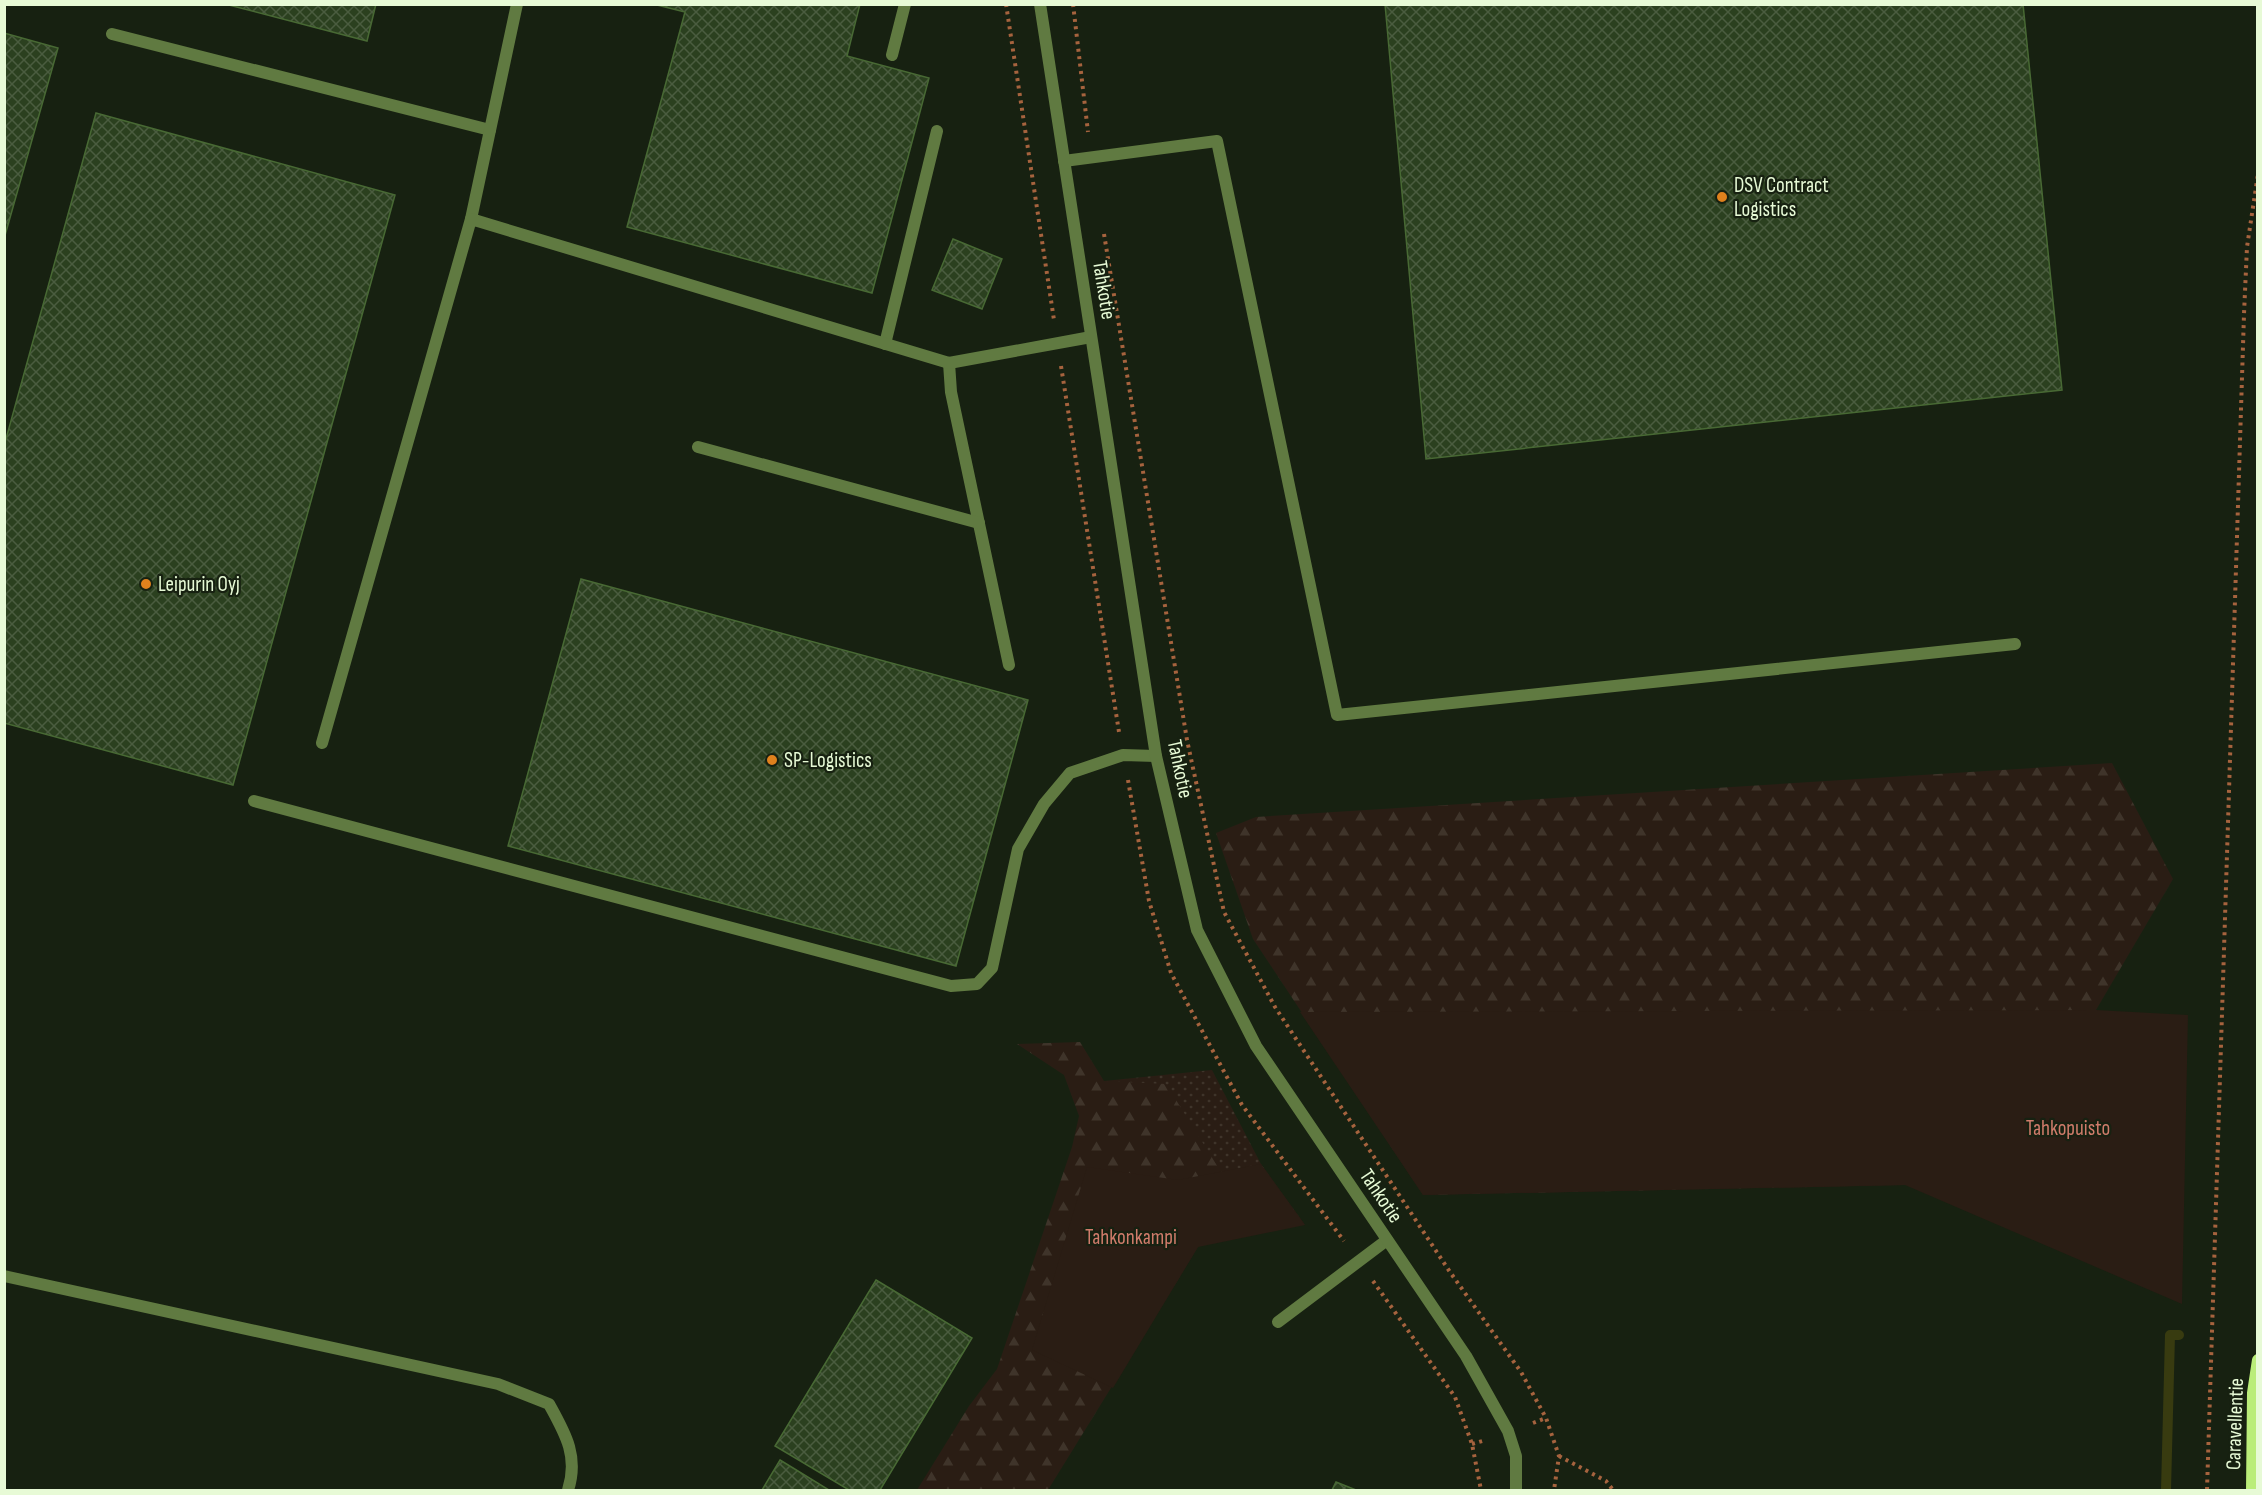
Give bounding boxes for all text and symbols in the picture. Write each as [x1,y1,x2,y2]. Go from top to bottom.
place label: DSV Contract Logistics [1734,173,1829,222]
marker: DSV Contract Logistics [1715,190,1729,204]
street label: Tahkotie [1087,259,1121,321]
place label: Leipurin Oyj [158,572,240,597]
marker: Leipurin Oyj [139,577,153,591]
street label: Tahkotie [1162,737,1198,801]
place label: SP-Logistics [784,748,872,773]
marker: SP-Logistics [765,753,779,767]
park label: Tahkopuisto [2026,1116,2110,1141]
street label: Tahkotie [1354,1164,1408,1228]
park label: Tahkonkampi [1085,1225,1177,1250]
street label: Caravellentie [2221,1378,2249,1470]

